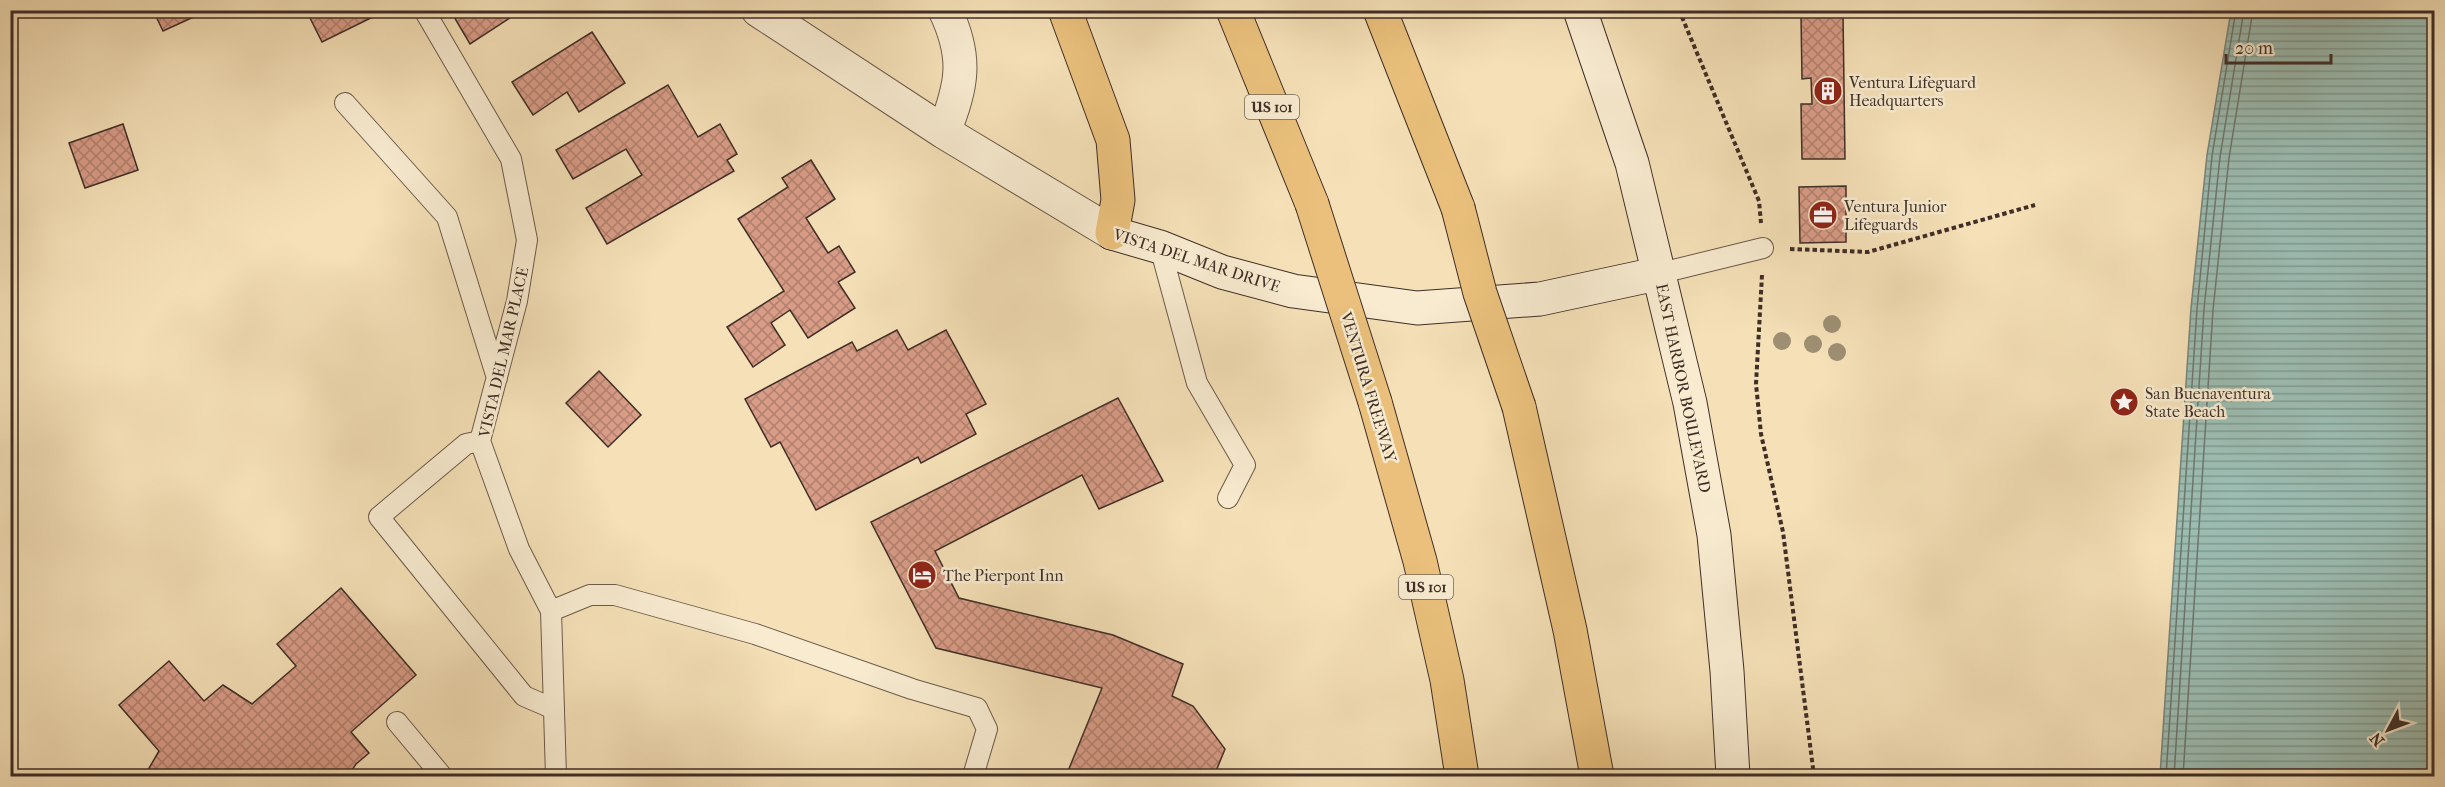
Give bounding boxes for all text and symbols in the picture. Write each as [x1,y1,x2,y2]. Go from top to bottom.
scale bar [2226,27,2331,65]
text: 20 m [2235,38,2273,59]
place label: Ventura Lifeguard Headquarters [1848,73,1976,110]
building icon: Ventura Lifeguard Headquarters [1812,75,1844,107]
road number: US 101 [1245,95,1299,119]
place label: Ventura Junior Lifeguards [1843,197,1947,234]
office icon: Ventura Junior Lifeguards [1807,199,1839,231]
street label: VISTA DEL MAR DRIVE [1110,224,1283,296]
street label: VISTA DEL MAR PLACE [474,265,532,440]
street label: EAST HARBOR BOULEVARD [1652,282,1715,495]
street label: VENTURA FREEWAY [1336,309,1401,466]
place label: San Buenaventura State Beach [2145,384,2271,421]
place icon: San Buenaventura State Beach [2108,386,2140,418]
hotel icon: The Pierpont Inn [906,559,938,591]
place label: The Pierpont Inn [943,566,1064,585]
road number: US 101 [1399,575,1453,599]
north arrow [2358,700,2418,760]
text: N [2365,728,2388,750]

